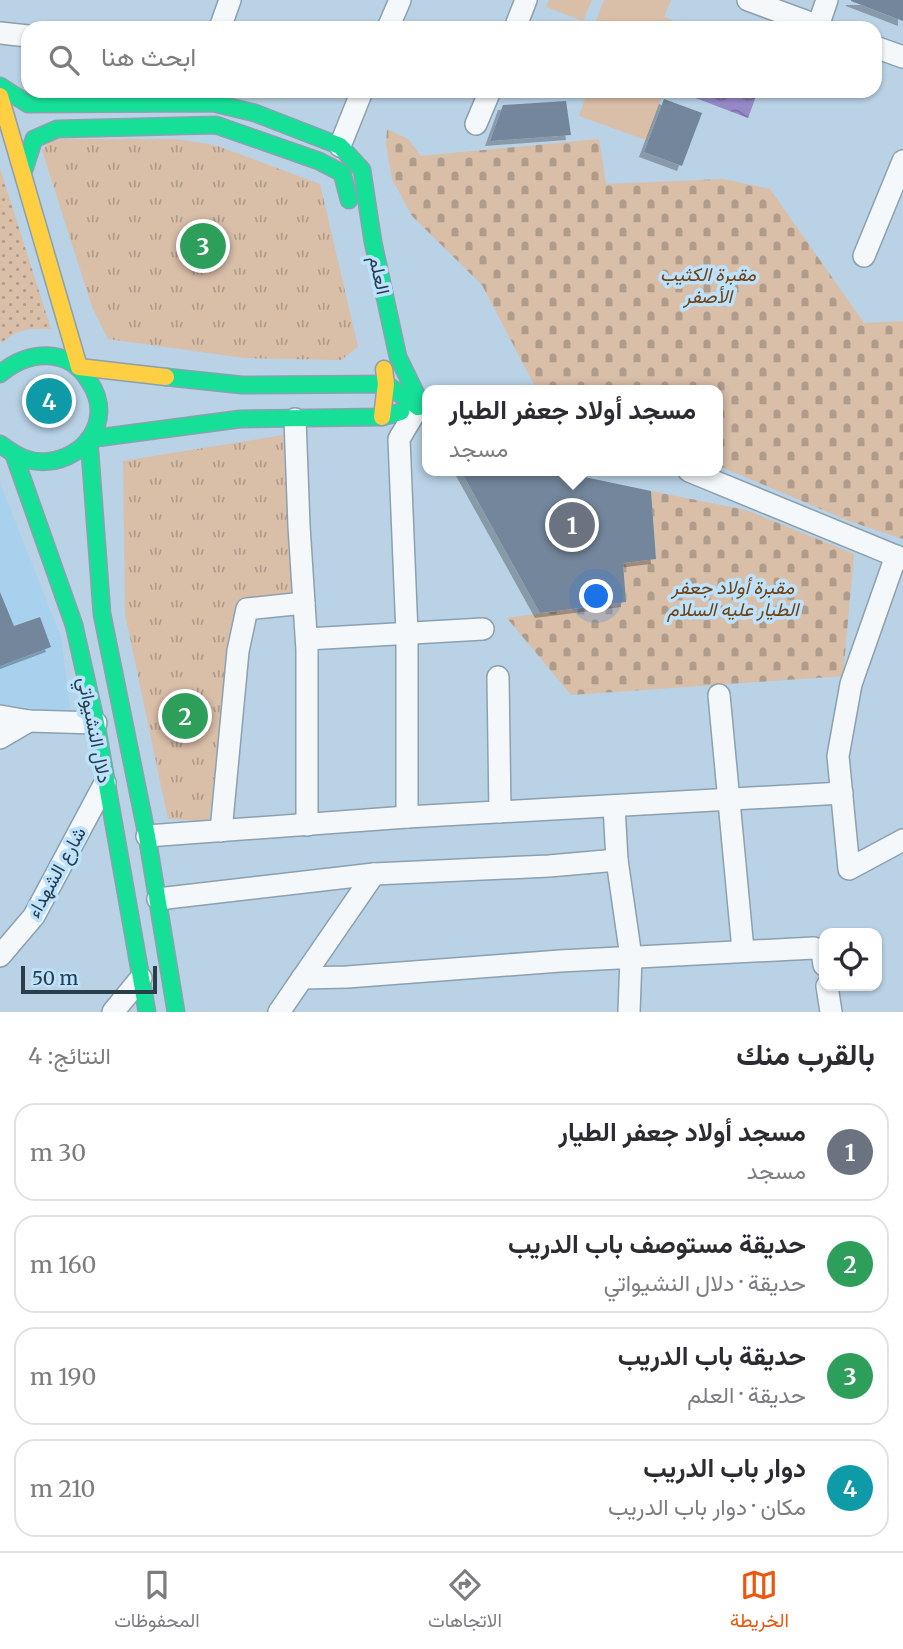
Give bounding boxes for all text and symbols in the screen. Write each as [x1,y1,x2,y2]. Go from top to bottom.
search box [21,21,882,98]
text: ابحث هنا [101,40,196,73]
icon: search [45,41,83,79]
pin: 3 [180,220,226,272]
street label: العلم [363,254,396,297]
park label: مقبرة الكثيب الأصفر [660,262,757,308]
pin: 4 [26,375,72,427]
popup [422,385,723,476]
text: مسجد أولاد جعفر الطيار [449,393,696,426]
text: مسجد [449,434,508,463]
pin: 1 [549,499,595,551]
park label: مقبرة أولاد جعفر الطيار عليه السلام [667,575,801,622]
your location [579,579,613,613]
street label: دلال النشيواتي [69,675,117,786]
pin: 2 [162,690,208,742]
street label: شارع الشهداء [21,822,92,922]
map controls [819,928,882,991]
button: locate [819,928,882,991]
scale bar [21,963,158,995]
text: 50 m [32,966,78,990]
text: بالقرب منك [736,1035,875,1073]
text: النتائج: 4 [28,1041,111,1070]
text: مسجد أولاد جعفر الطيار [559,1115,806,1148]
text: 30 m [30,1138,86,1167]
text: 1 [845,1138,855,1167]
text: مسجد [746,1156,806,1185]
text: حديقة مستوصف باب الدريب [508,1227,806,1260]
text: 160 m [30,1250,96,1279]
text: 2 [843,1250,857,1279]
text: حديقة · دلال النشيواتي [604,1268,806,1297]
text: حديقة باب الدريب [618,1339,806,1372]
text: 190 m [30,1362,96,1391]
text: 3 [843,1362,857,1391]
text: حديقة · العلم [687,1380,806,1409]
text: دوار باب الدريب [643,1451,806,1484]
text: 210 m [30,1474,95,1503]
text: 4 [843,1474,857,1503]
text: مكان · دوار باب الدريب [608,1492,806,1521]
tab: المحفوظات [114,1566,200,1637]
tab: الاتجاهات [428,1566,502,1637]
tab: الخريطة [730,1566,789,1637]

